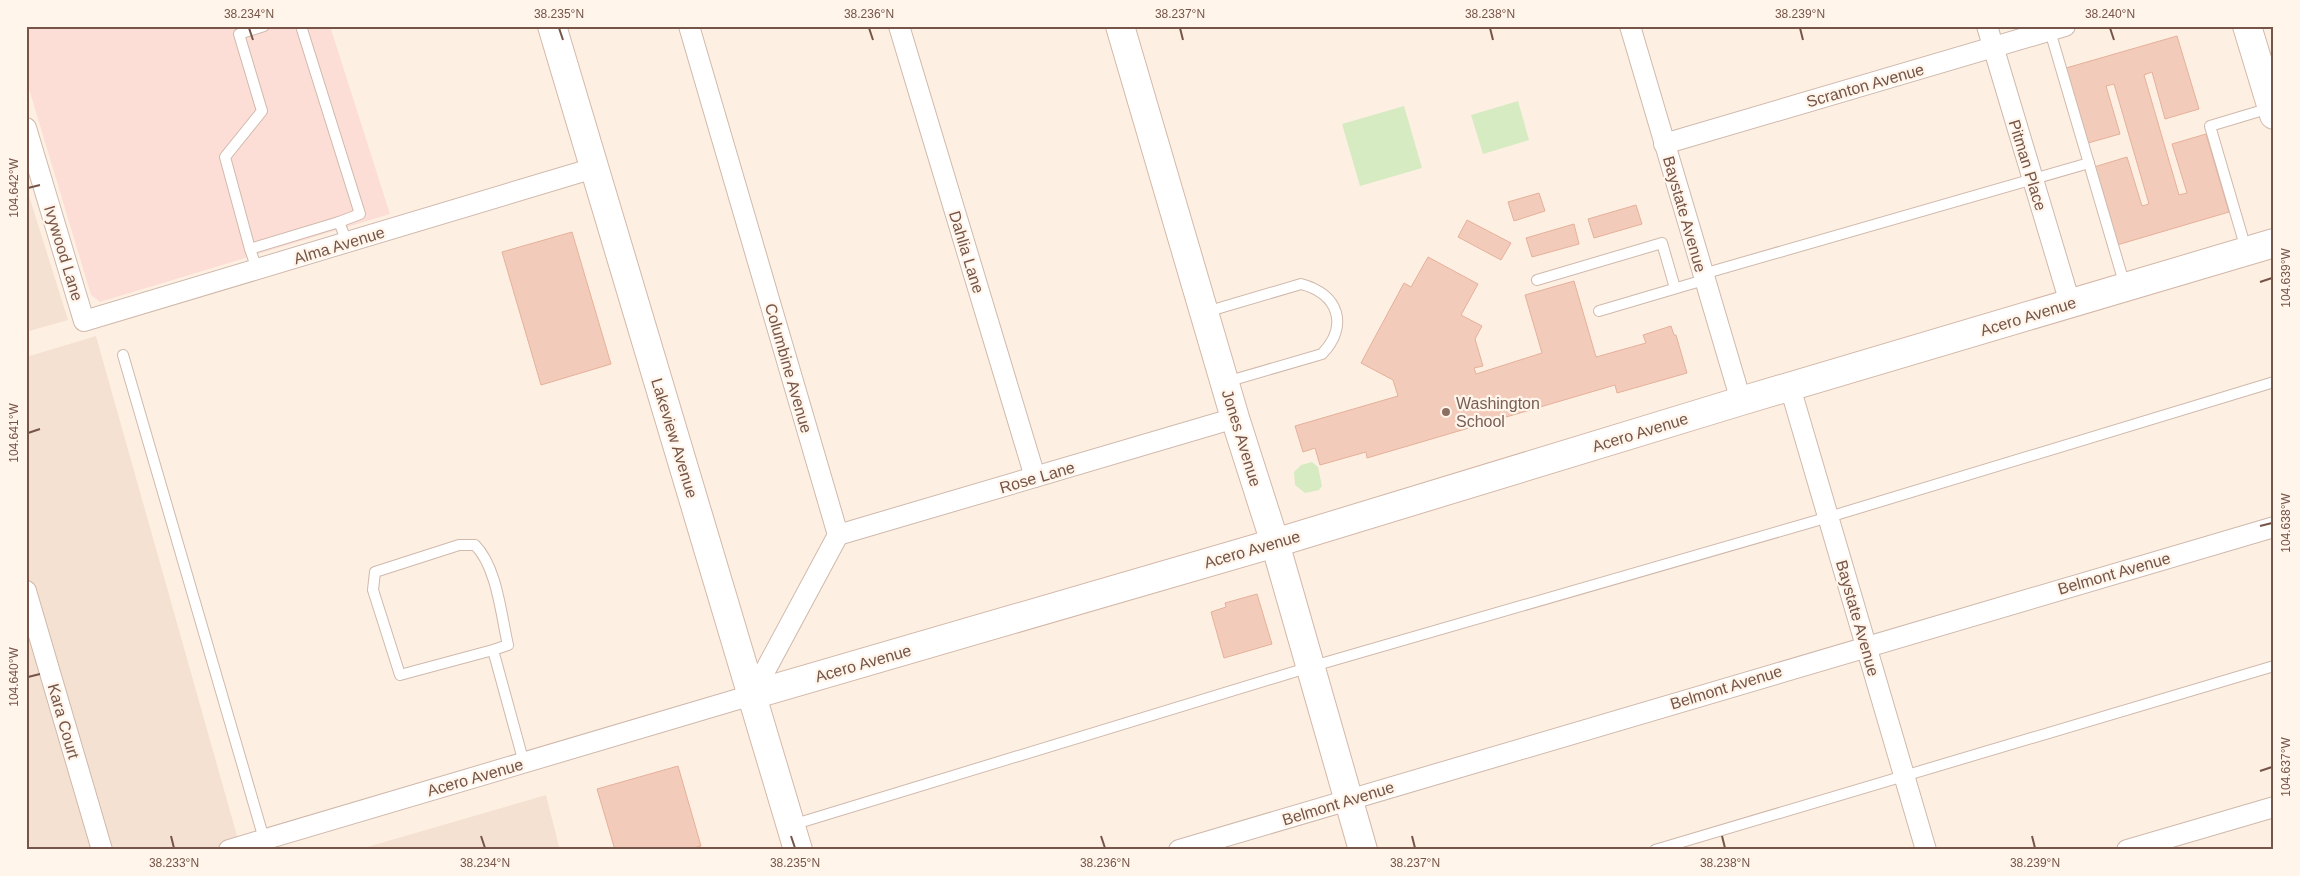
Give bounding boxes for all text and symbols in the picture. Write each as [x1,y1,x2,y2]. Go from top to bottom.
text: 38.234°N [224,7,274,21]
text: 38.235°N [534,7,584,21]
text: 38.236°N [844,7,894,21]
text: 38.237°N [1155,7,1205,21]
text: 38.238°N [1465,7,1515,21]
text: 38.239°N [1775,7,1825,21]
text: 38.240°N [2085,7,2135,21]
street label: Scranton Avenue [1804,61,1926,110]
street label: Pitman Place [2006,118,2049,213]
street label: Baystate Avenue [1660,154,1709,274]
text: 104.642°W [7,158,21,218]
street label: Ivywood Lane [41,203,86,303]
street label: Dahlia Lane [946,209,987,296]
street label: Alma Avenue [292,224,387,267]
text: 104.639°W [2279,248,2293,308]
street label: Acero Avenue [1978,294,2078,339]
street label: Columbine Avenue [762,301,815,435]
street label: Lakeview Avenue [648,376,701,500]
street label: Jones Avenue [1219,388,1264,489]
place label: Washington School [1456,395,1540,430]
text: 104.641°W [7,403,21,463]
marker: Washington School [1440,406,1452,418]
street label: Acero Avenue [1590,410,1690,455]
street label: Rose Lane [998,459,1077,496]
text: 104.638°W [2279,493,2293,553]
street label: Acero Avenue [1202,528,1302,571]
street label: Belmont Avenue [2056,549,2172,598]
street label: Baystate Avenue [1833,558,1882,678]
street label: Acero Avenue [813,642,913,685]
text: 104.640°W [7,647,21,707]
street label: Belmont Avenue [1668,662,1784,713]
street label: Kara Court [45,682,83,761]
text: 104.637°W [2279,737,2293,797]
street label: Acero Avenue [425,756,525,799]
street label: Belmont Avenue [1280,778,1396,829]
text: 38.233°N [149,856,199,870]
text: 38.234°N [460,856,510,870]
text: 38.235°N [770,856,820,870]
text: 38.236°N [1080,856,1130,870]
text: 38.237°N [1390,856,1440,870]
text: 38.238°N [1700,856,1750,870]
text: 38.239°N [2010,856,2060,870]

